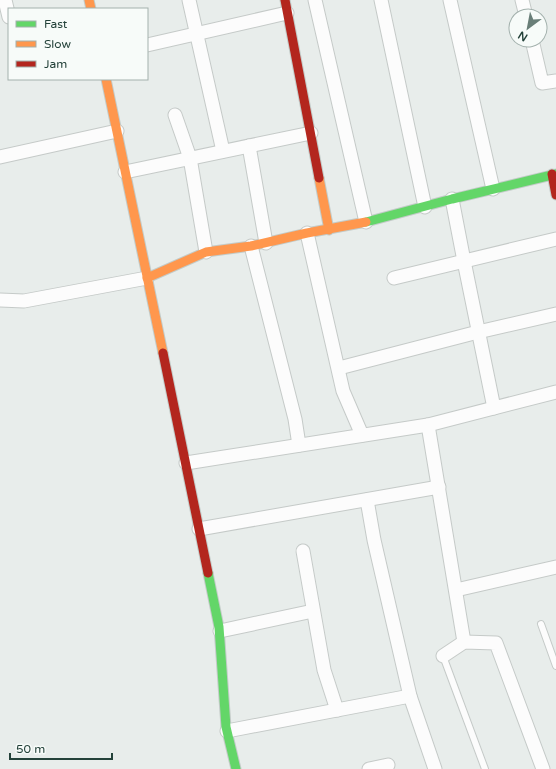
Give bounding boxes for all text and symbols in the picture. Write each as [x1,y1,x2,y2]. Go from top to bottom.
legend [8,8,148,80]
north arrow [508,8,548,48]
text: Fast [44,17,68,31]
text: N [516,28,530,44]
text: Slow [44,37,71,51]
text: Jam [44,57,67,71]
scale bar [10,735,112,761]
text: 50 m [16,742,45,756]

